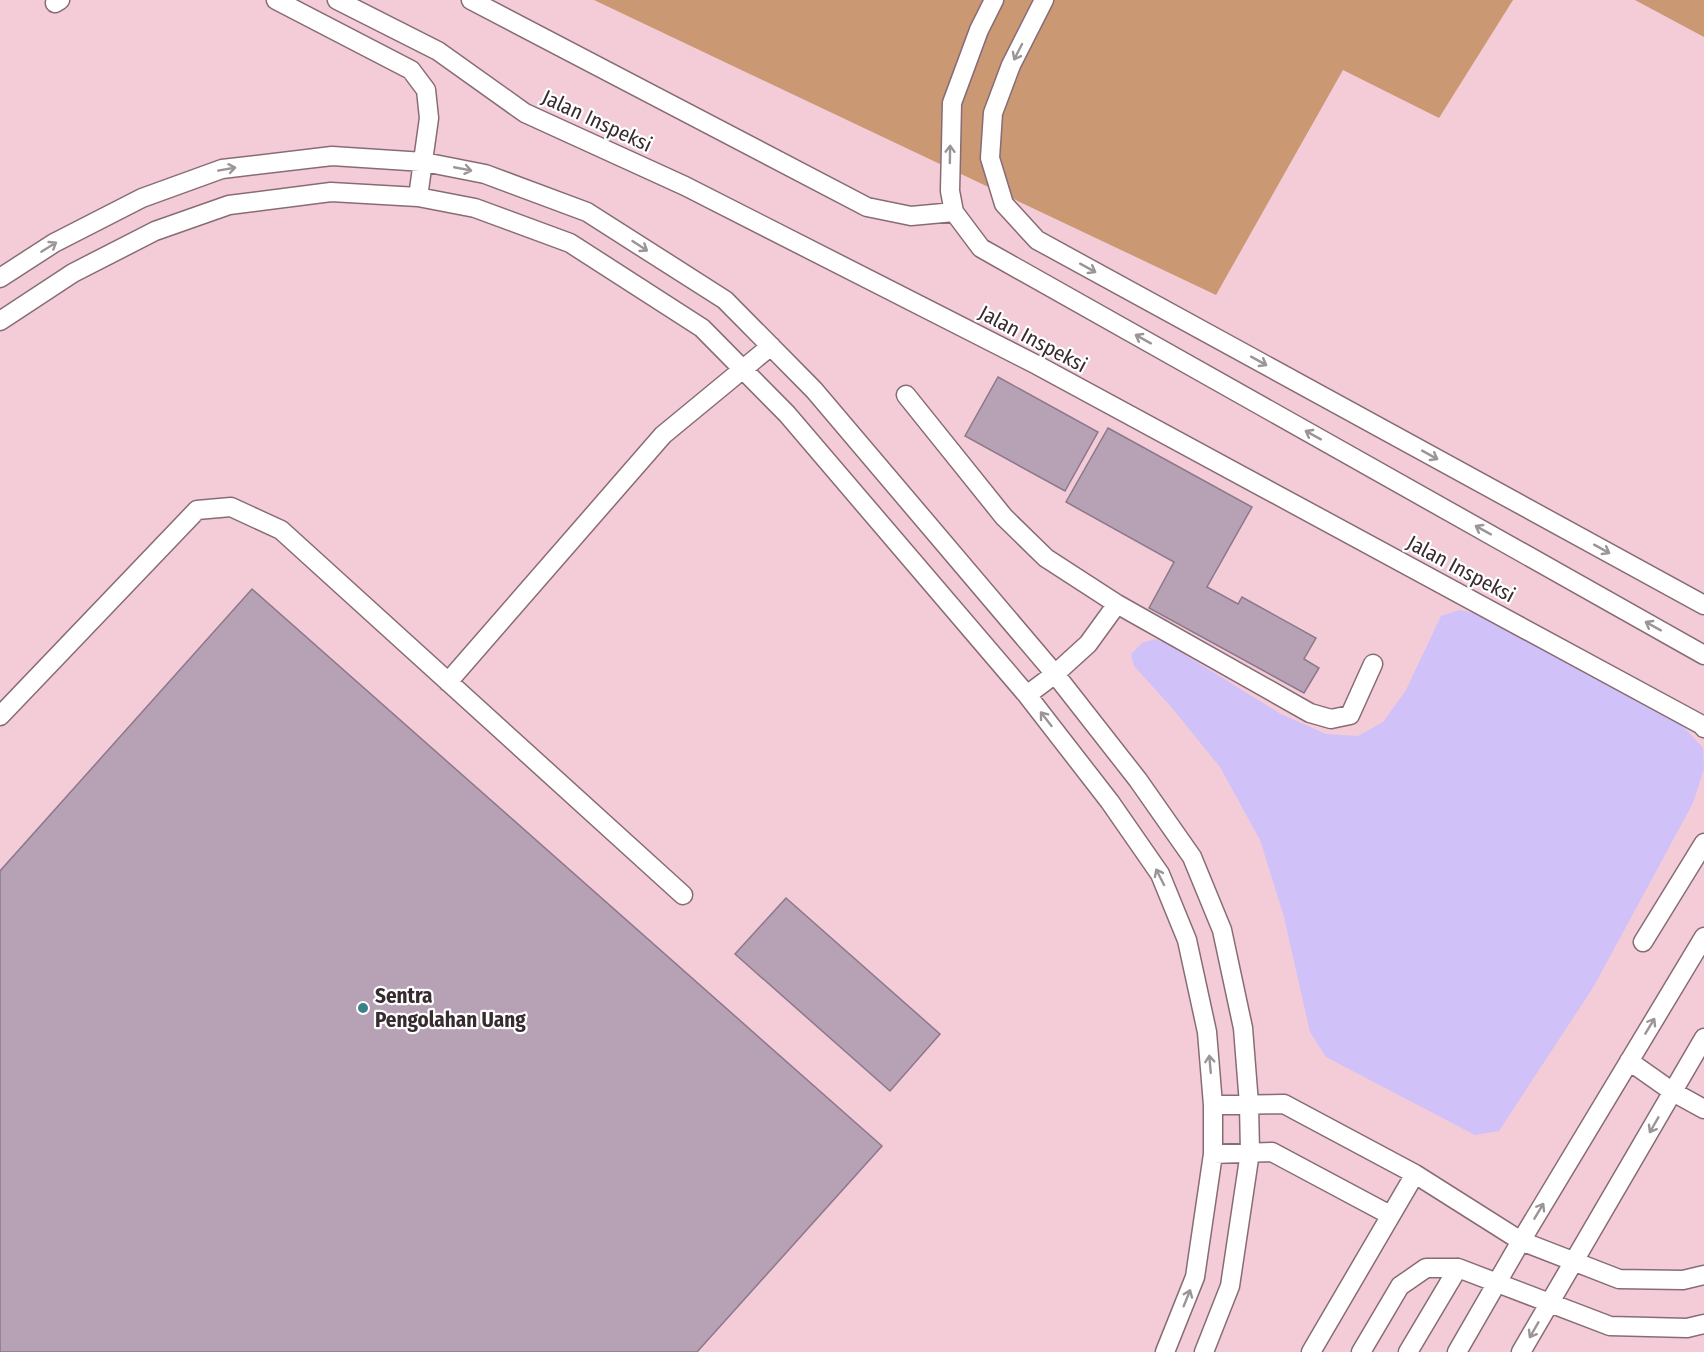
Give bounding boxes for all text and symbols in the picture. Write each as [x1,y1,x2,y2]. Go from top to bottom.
one-way arrow [1011,43,1023,61]
street label: Jalan Inspeksi [538,84,656,158]
one-way arrow [945,144,956,164]
one-way arrow [217,164,237,175]
one-way arrow [452,164,472,175]
one-way arrow [40,240,57,252]
one-way arrow [631,241,648,253]
one-way arrow [1079,262,1096,274]
street label: Jalan Inspeksi [975,300,1091,378]
one-way arrow [1135,333,1152,345]
one-way arrow [1250,356,1268,367]
one-way arrow [1305,429,1322,441]
one-way arrow [1421,450,1439,461]
one-way arrow [1475,524,1492,536]
street label: Jalan Inspeksi [1403,530,1519,608]
one-way arrow [1593,543,1610,555]
one-way arrow [1645,620,1662,632]
one-way arrow [1039,711,1052,727]
one-way arrow [1154,868,1165,886]
place label: Sentra Pengolahan Uang [375,983,526,1033]
marker: Sentra Pengolahan Uang [356,1001,370,1015]
one-way arrow [1644,1017,1657,1034]
one-way arrow [1204,1054,1215,1074]
one-way arrow [1647,1116,1659,1133]
one-way arrow [1534,1203,1546,1220]
one-way arrow [1182,1289,1193,1307]
one-way arrow [1528,1321,1540,1338]

